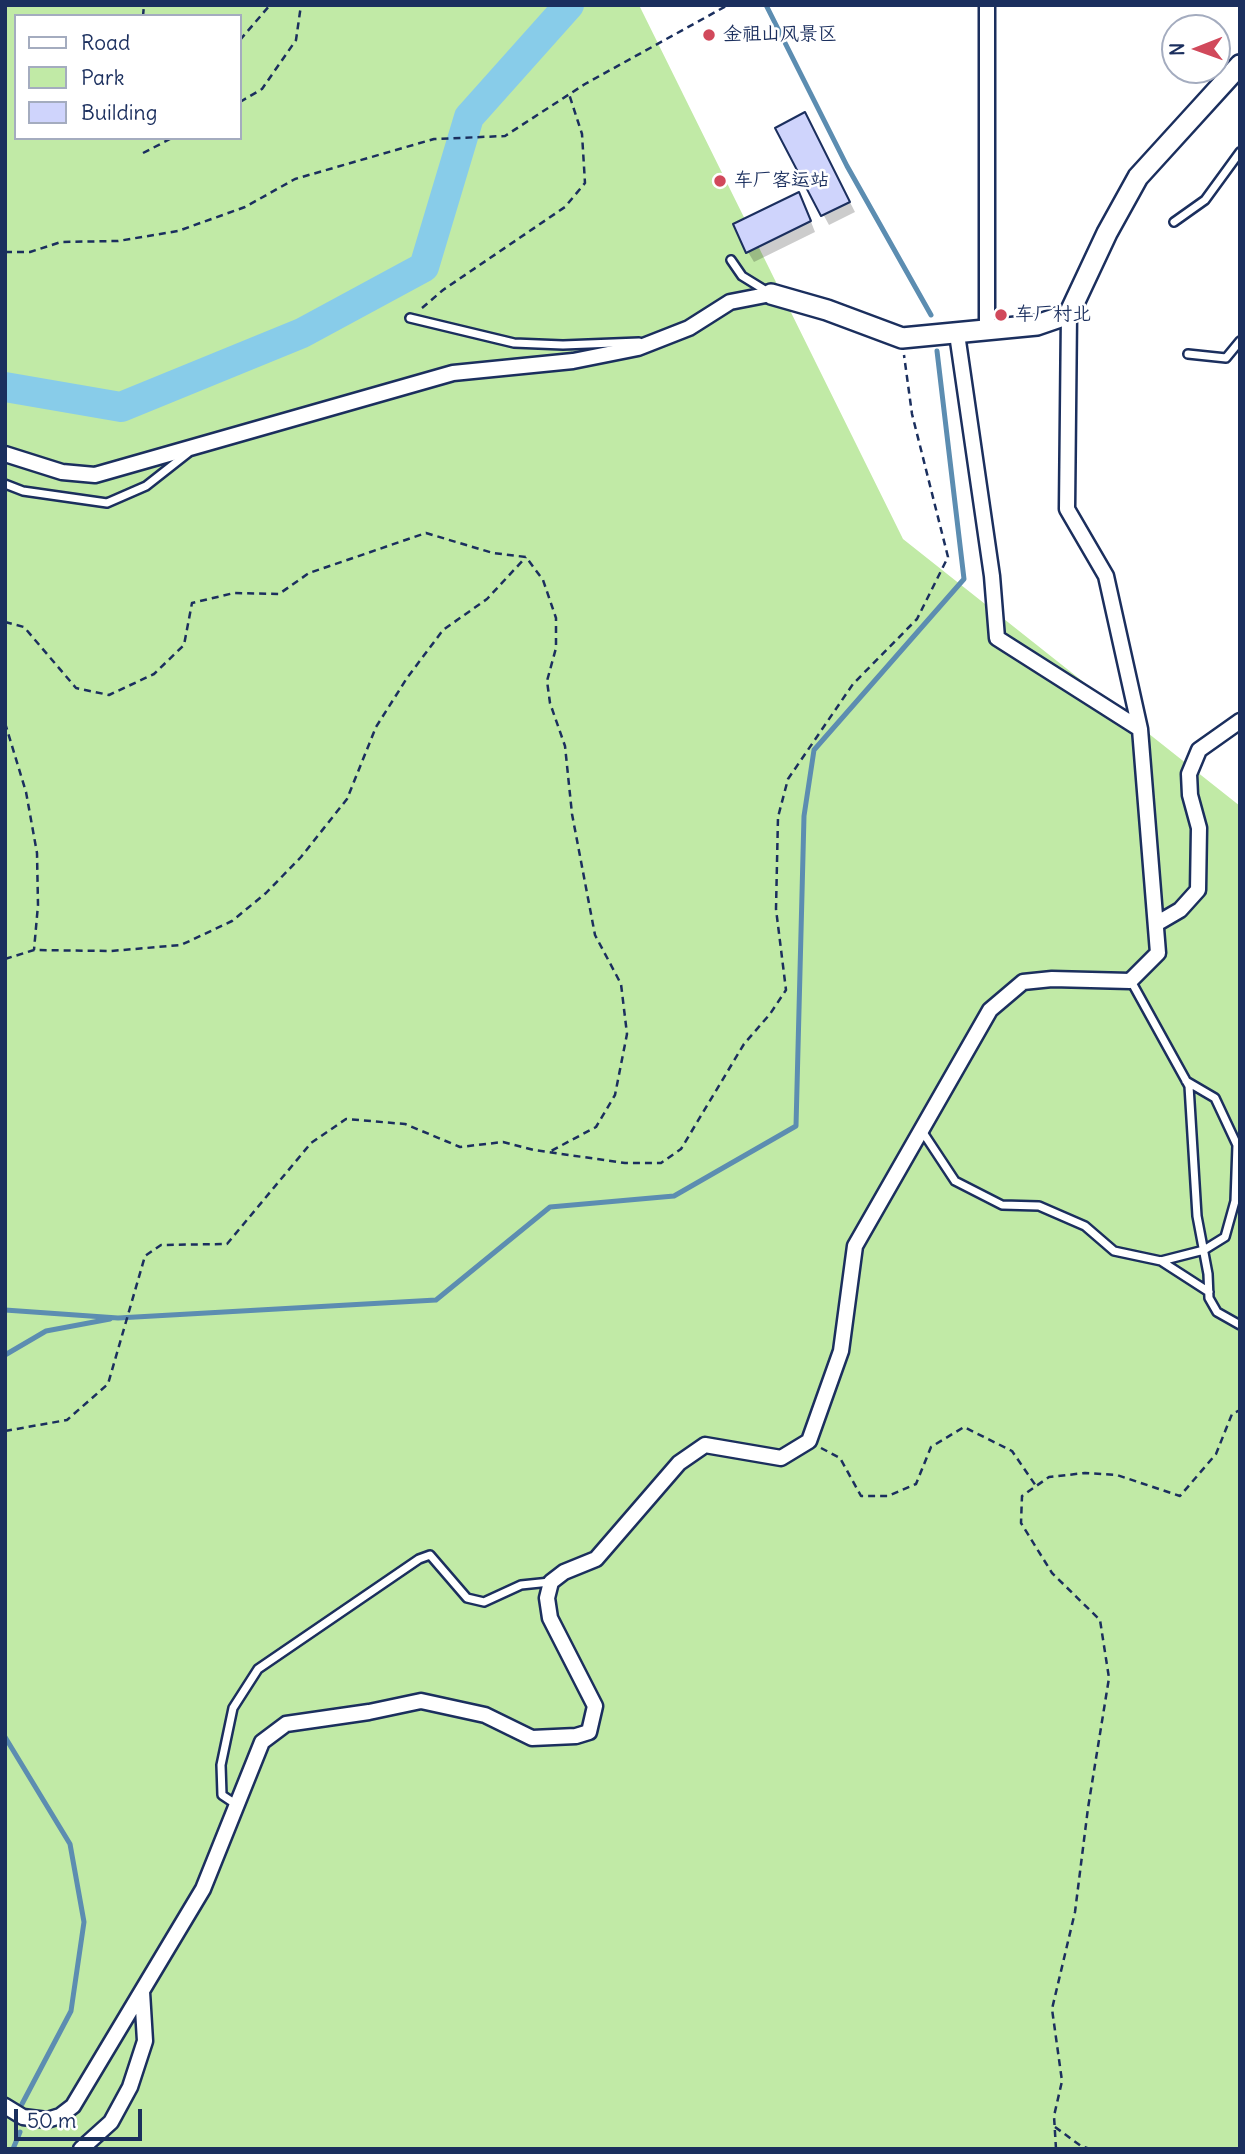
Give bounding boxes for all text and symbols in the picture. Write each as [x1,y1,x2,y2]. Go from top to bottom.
legend [14,14,242,140]
north arrow [1161,14,1231,84]
place label: 金祖山风景区 [723,24,837,46]
marker: 金祖山风景区 [701,27,717,43]
text: Road [81,29,130,56]
text: N [1165,43,1189,56]
text: Park [81,64,124,91]
text: Building [81,99,157,126]
place label: 车厂客运站 [734,170,829,192]
marker: 车厂客运站 [712,173,728,189]
place label: 车厂村北 [1015,304,1091,326]
marker: 车厂村北 [993,307,1009,323]
scale bar [18,2094,145,2138]
text: 50 m [27,2107,76,2134]

